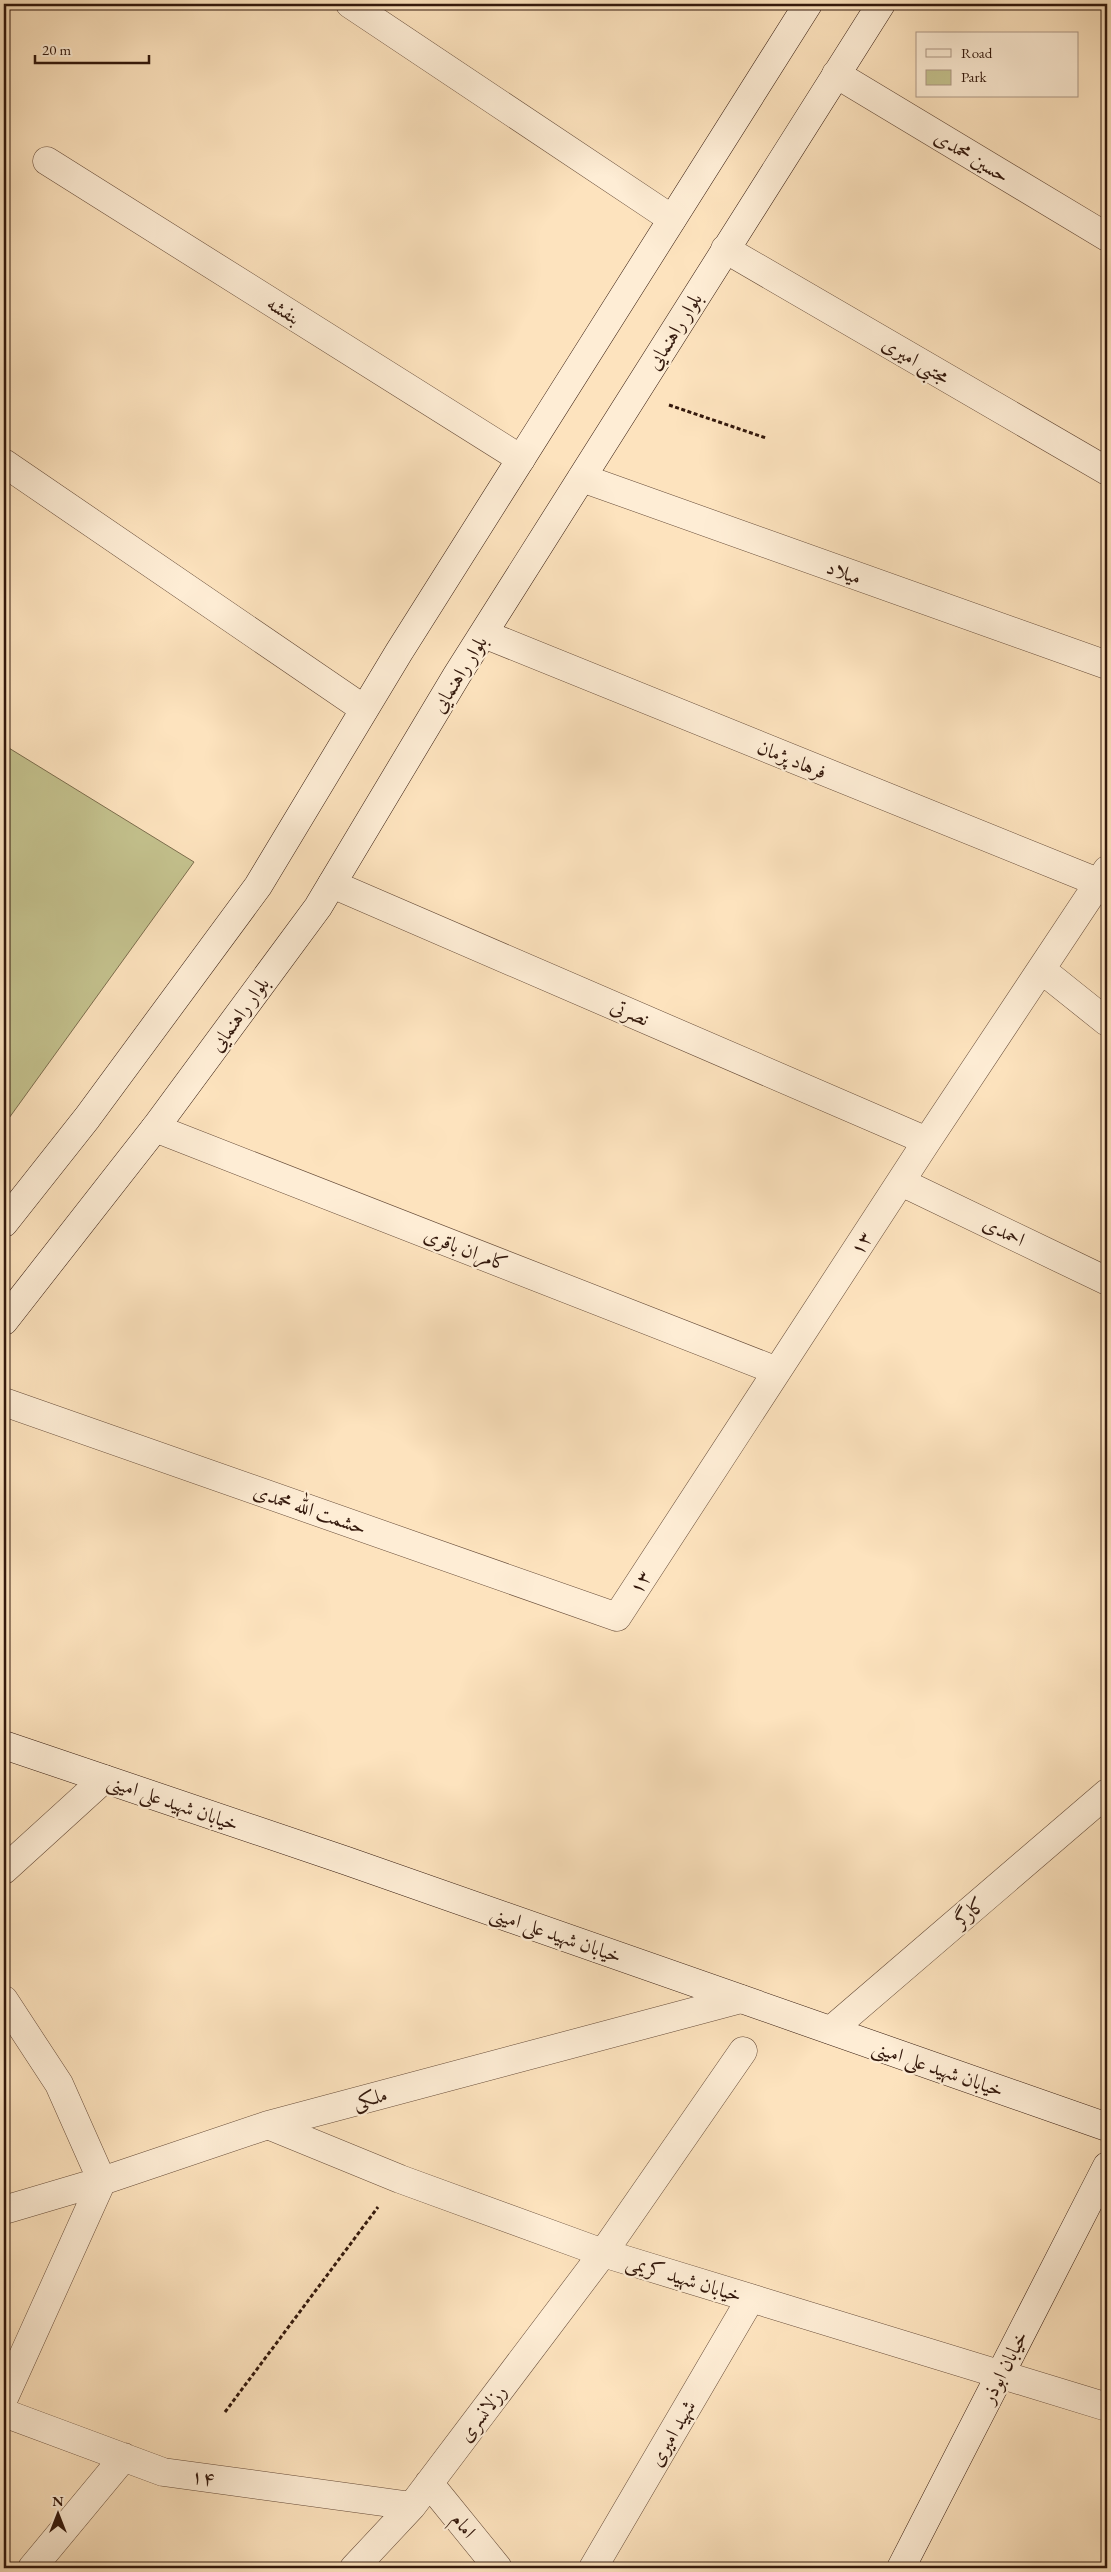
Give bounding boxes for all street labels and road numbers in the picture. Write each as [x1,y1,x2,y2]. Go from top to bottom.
street label: حسین محمدی [930,123,1014,189]
street label: بلوار راهنمایی [640,287,709,375]
street label: بنفشه [262,290,306,330]
street label: مجتبی امیری [875,330,955,393]
street label: میلاد [823,554,865,590]
street label: بلوار راهنمایی [425,630,494,718]
street label: فرهاد پژمان [753,733,831,786]
street label: بلوار راهنمایی [203,971,276,1057]
street label: نصرتی [606,992,654,1033]
street label: احمدی [979,1210,1029,1252]
street label: کامران باقری [420,1221,512,1278]
street label: ۱۳ [844,1226,878,1260]
street label: حشمت الله محمدی [250,1476,371,1540]
street label: ۱۳ [623,1565,657,1599]
street label: خیابان شهید علی امینی [103,1767,242,1839]
street label: کارگر [946,1891,991,1934]
street label: خیابان شهید علی امینی [486,1899,625,1971]
street label: خیابان شهید علی امینی [868,2033,1007,2105]
street label: ملکی [350,2081,390,2116]
street label: خیابان شهید کریمی [623,2248,745,2309]
street label: خیابان ابوذر [974,2326,1033,2410]
street label: رزلانسری [452,2379,513,2448]
street label: شهید امیری [643,2395,701,2471]
street label: ۱۴ [190,2462,216,2492]
street label: امام [442,2507,482,2546]

